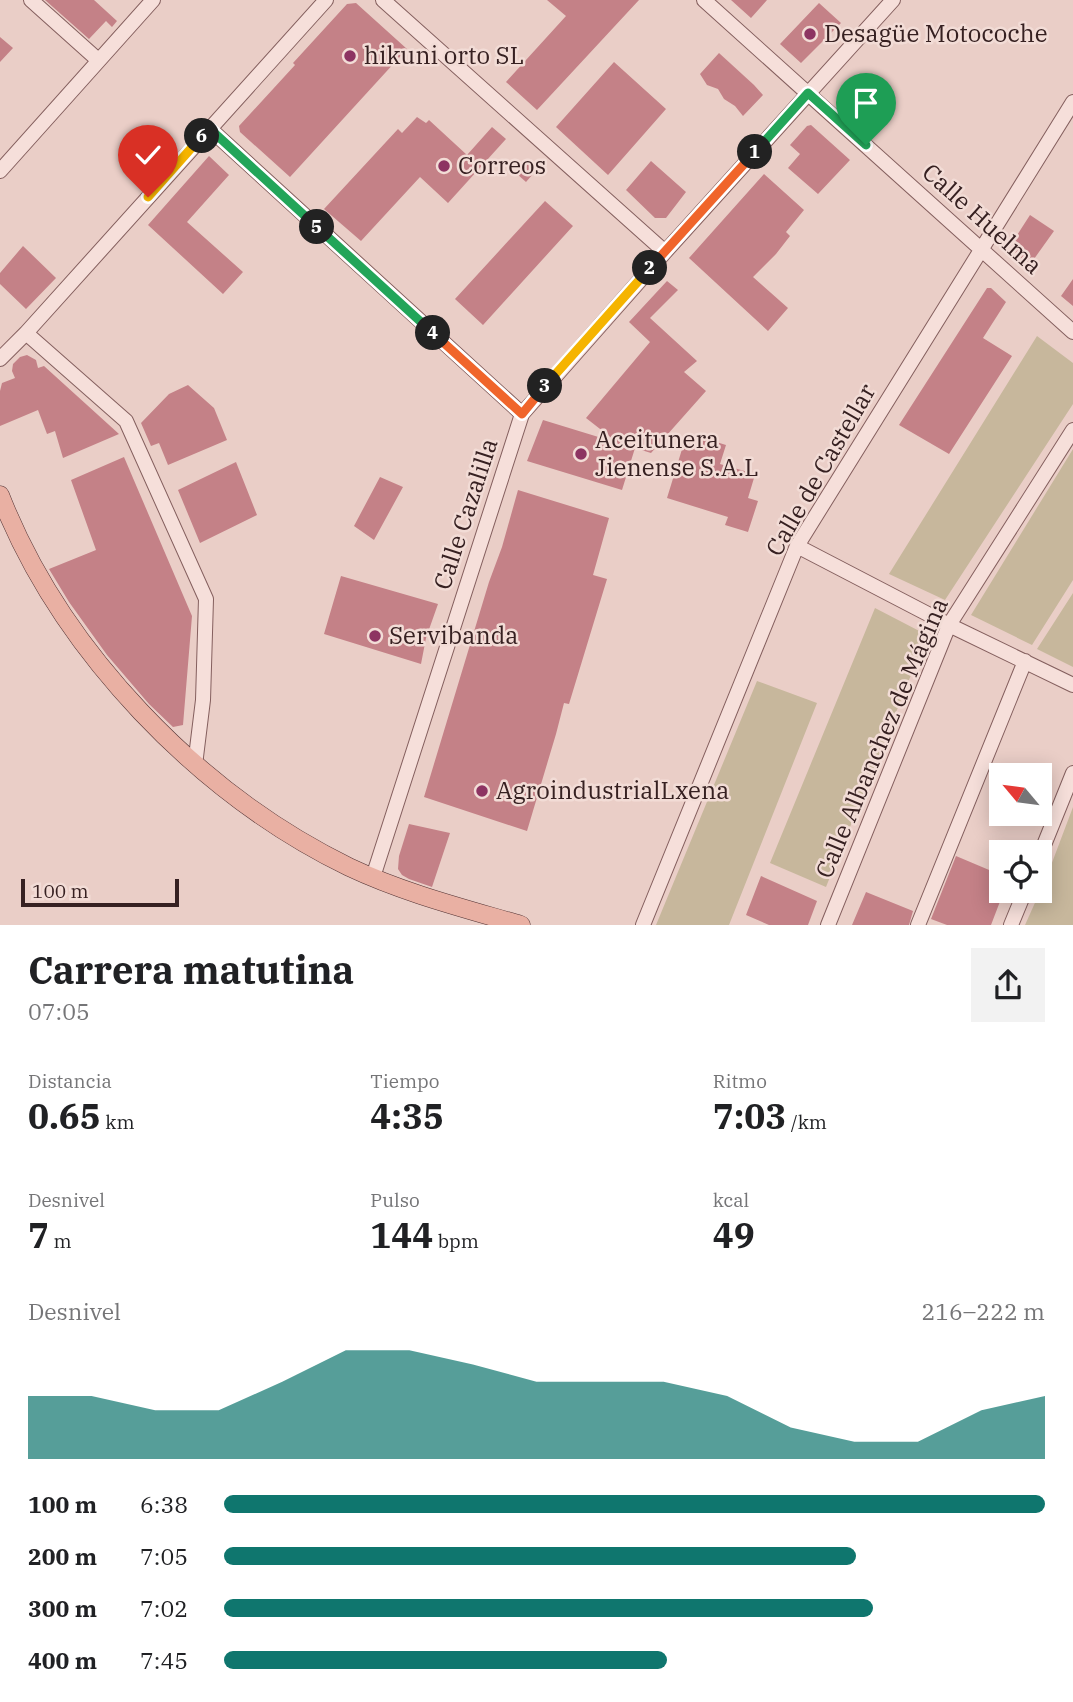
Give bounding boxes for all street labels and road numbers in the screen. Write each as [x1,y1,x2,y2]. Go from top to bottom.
street label: Calle Huelma [916,156,1050,281]
street label: Calle de Castellar [758,377,883,561]
street label: Calle Cazalilla [426,434,505,593]
street label: Calle Albanchez de Mágina [807,593,955,883]

